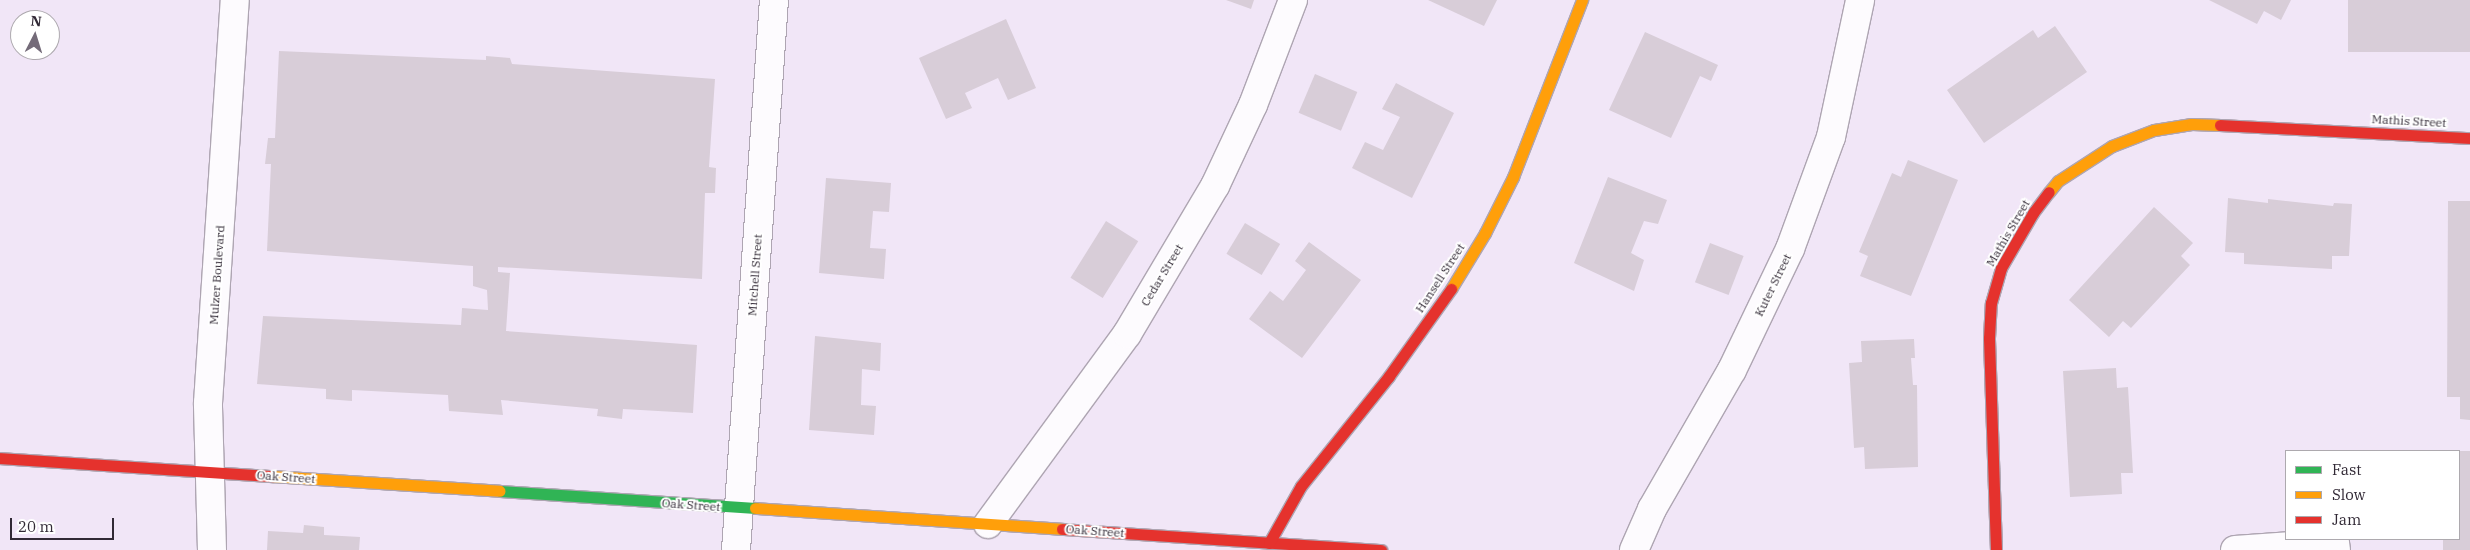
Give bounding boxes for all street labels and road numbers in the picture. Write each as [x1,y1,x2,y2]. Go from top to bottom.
street label: Mathis Street [2371,112,2447,130]
street label: Mathis Street [1983,197,2033,269]
street label: Mulzer Boulevard [206,225,228,325]
street label: Mitchell Street [745,233,765,317]
street label: Cedar Street [1138,241,1186,309]
street label: Hansell Street [1412,241,1468,315]
street label: Kuter Street [1752,251,1794,319]
street label: Oak Street [256,468,316,486]
street label: Oak Street [661,496,721,514]
street label: Oak Street [1065,522,1125,540]

